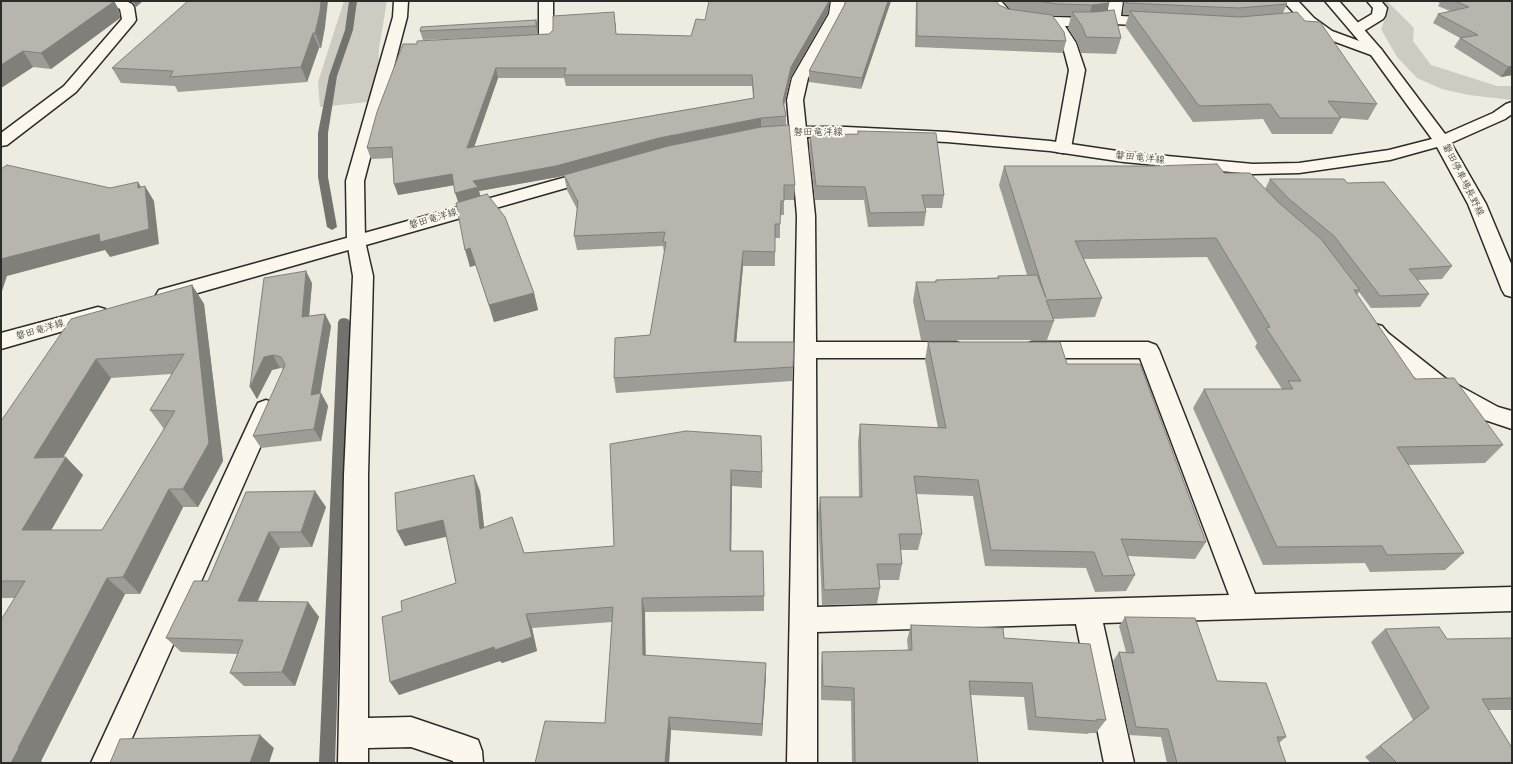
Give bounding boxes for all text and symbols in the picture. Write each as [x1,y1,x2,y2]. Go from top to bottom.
street label: 磐田竜洋線 [793,126,843,138]
street label: 磐田停車場長野線 [1439,142,1487,218]
street label: 磐田竜洋線 [1115,149,1165,167]
street label: 磐田竜洋線 [407,206,459,232]
street label: 磐田竜洋線 [14,317,66,343]

